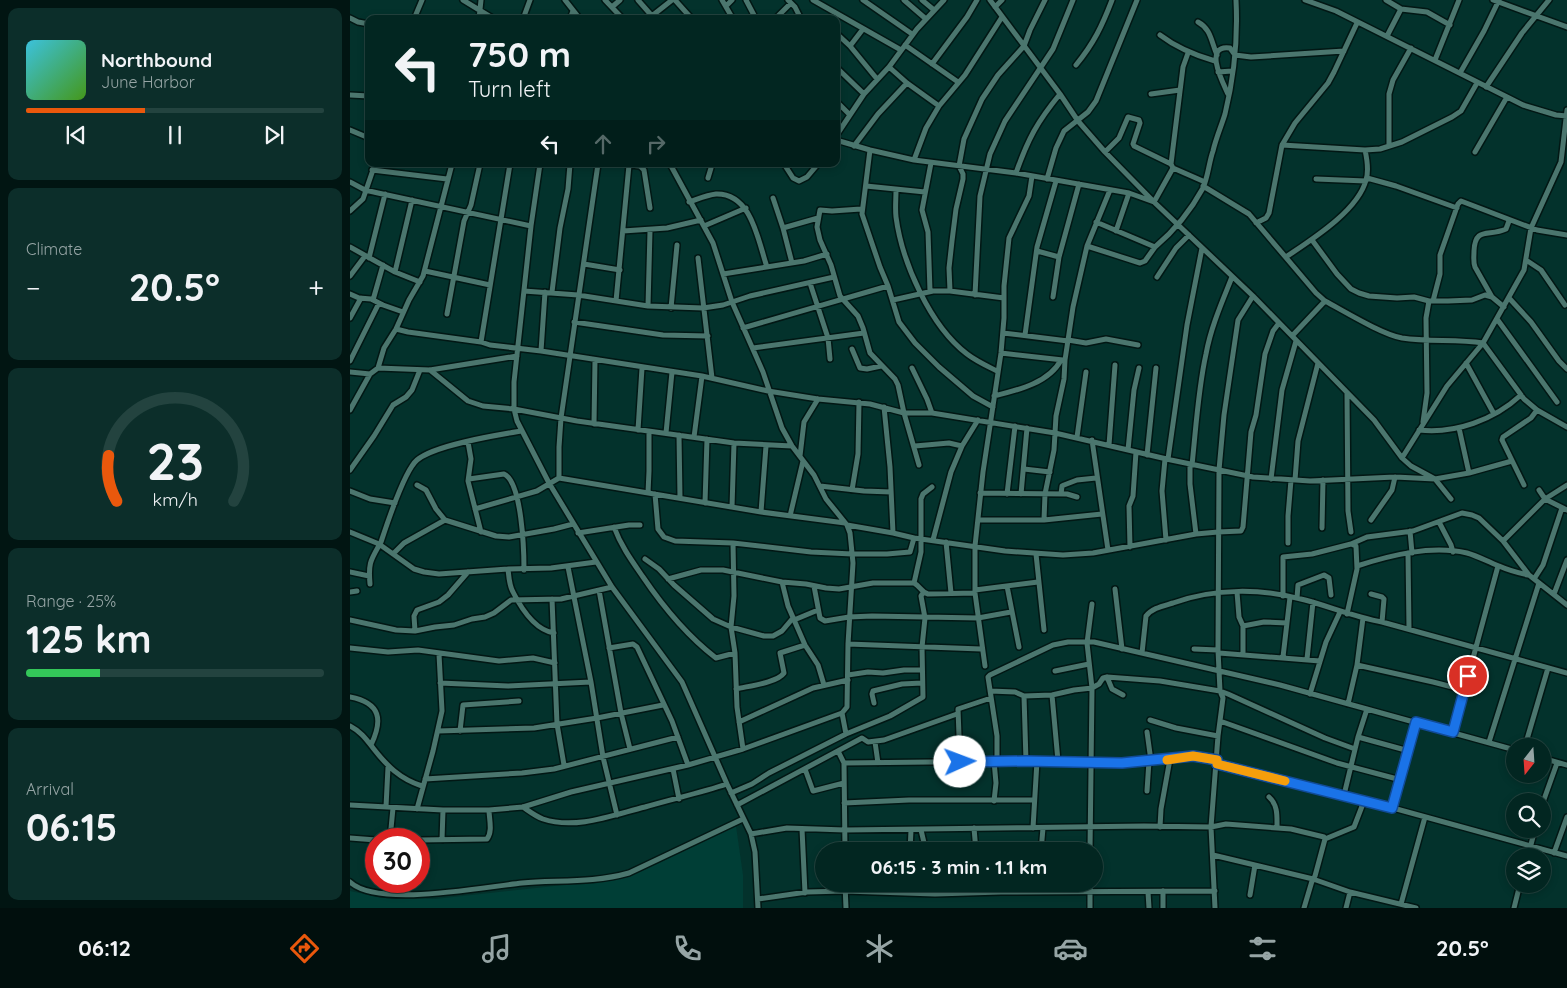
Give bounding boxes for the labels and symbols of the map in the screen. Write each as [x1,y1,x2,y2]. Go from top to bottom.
pin [1447,655,1489,697]
position arrow [933,735,985,787]
north arrow [1506,738,1551,782]
speed limit sign: 30 [365,828,430,893]

